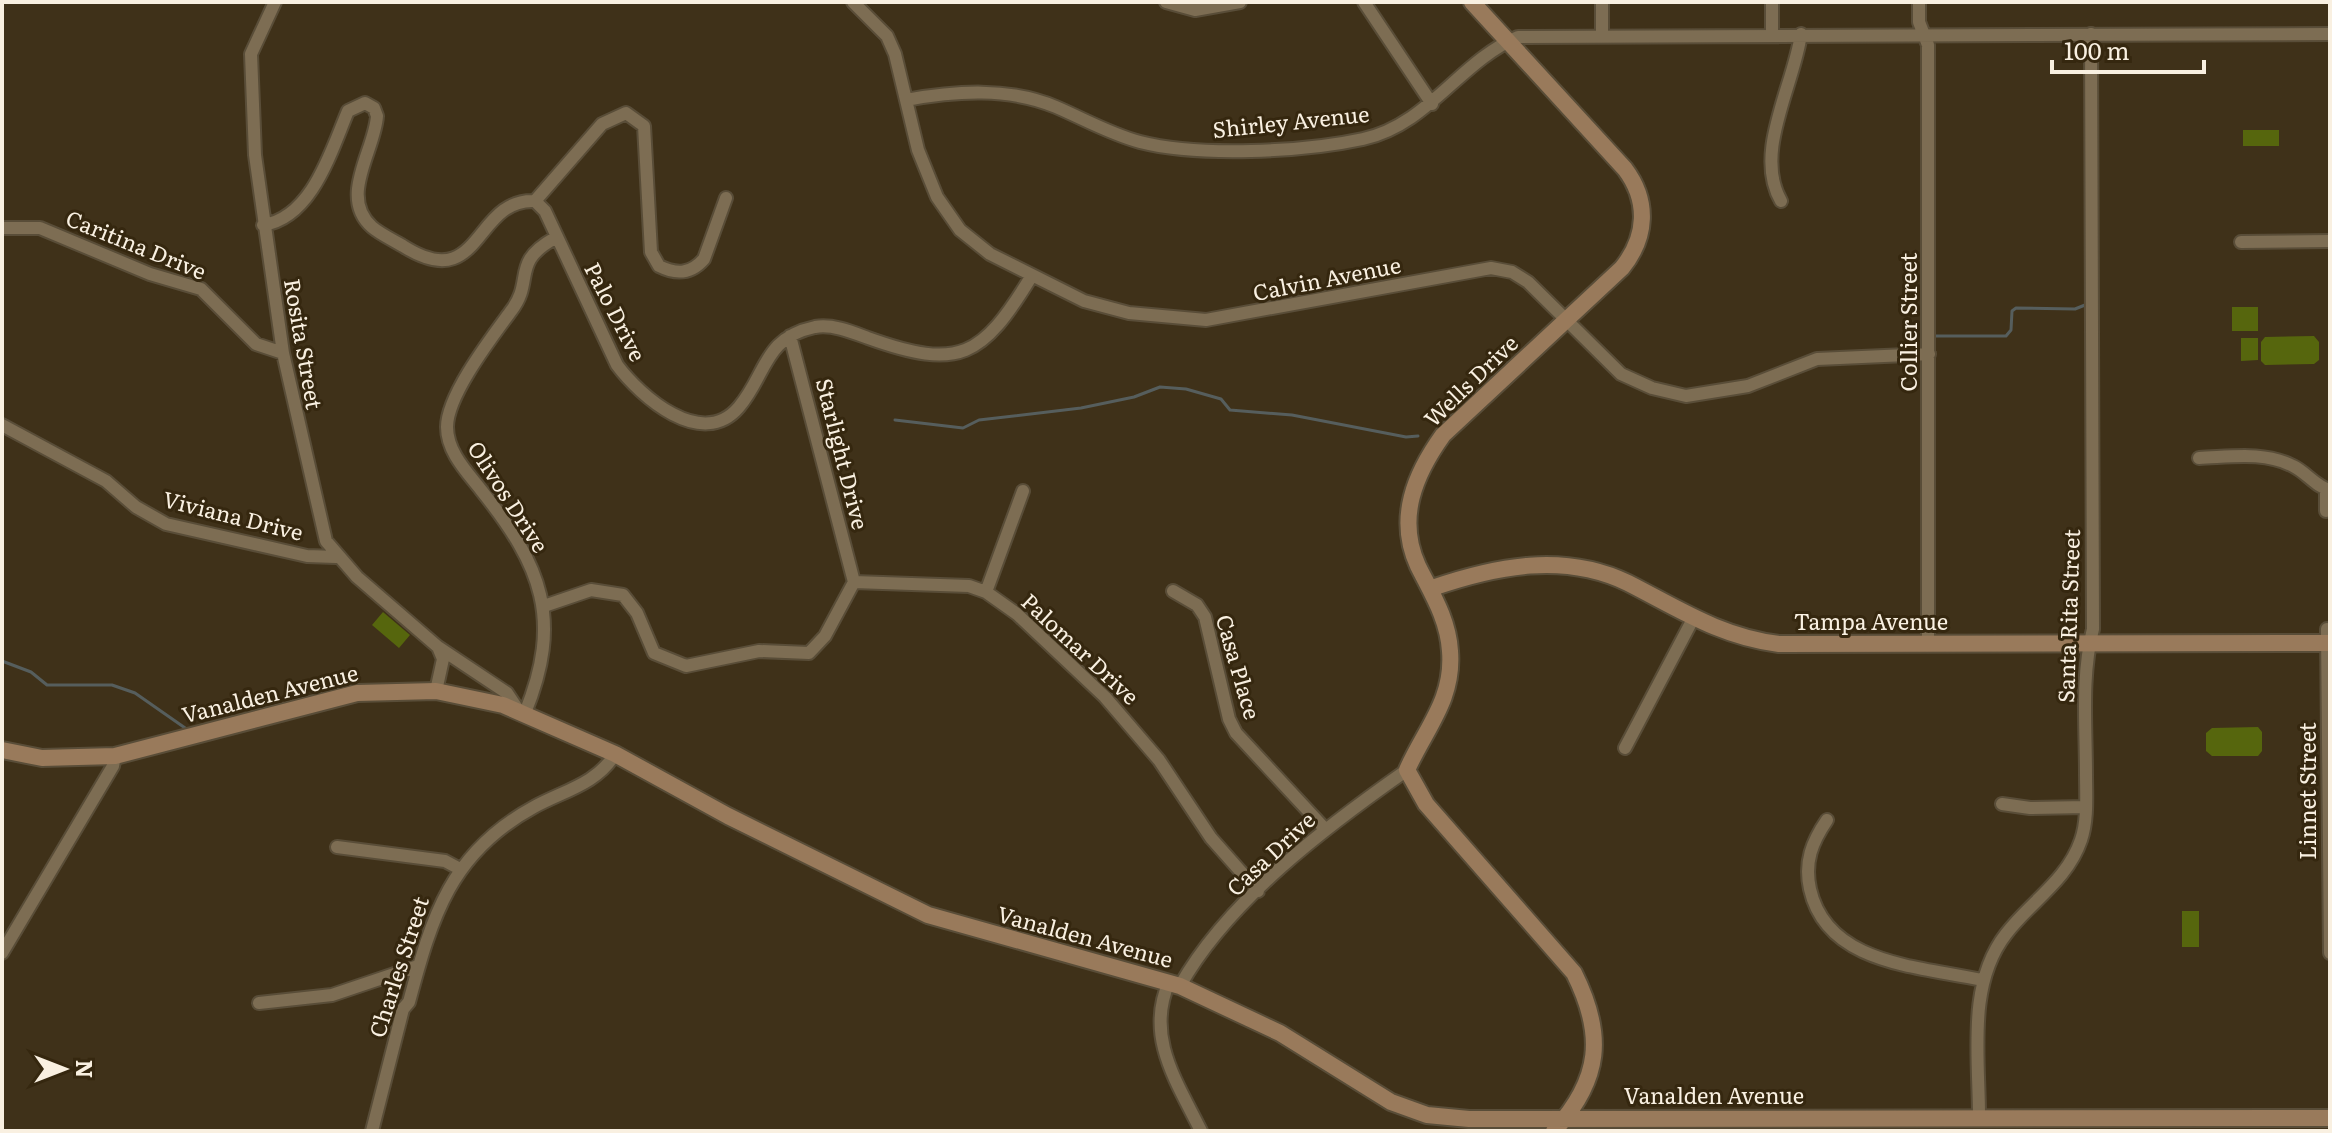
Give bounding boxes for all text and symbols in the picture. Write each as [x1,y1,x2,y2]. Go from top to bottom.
scale bar [2052,24,2204,74]
text: 100 m [2064,32,2130,67]
street label: Shirley Avenue [1211,96,1371,145]
street label: Caritina Drive [61,200,212,287]
street label: Calvin Avenue [1250,247,1404,308]
street label: Collier Street [1891,252,1924,391]
street label: Palo Drive [577,256,655,367]
street label: Rosita Street [277,276,332,412]
street label: Wells Drive [1415,326,1525,433]
street label: Starlight Drive [809,374,878,533]
street label: Olivos Drive [461,434,558,559]
street label: Viviana Drive [160,481,307,548]
street label: Santa Rita Street [2048,528,2087,703]
street label: Palomar Drive [1015,585,1147,711]
street label: Tampa Avenue [1794,604,1948,637]
street label: Casa Place [1209,610,1270,723]
street label: Vanalden Avenue [178,655,361,730]
street label: Linnet Street [2290,722,2323,860]
street label: Casa Drive [1218,803,1322,903]
street label: Charles Street [359,892,436,1041]
street label: Vanalden Avenue [994,896,1177,975]
north arrow [24,1029,104,1109]
text: N [69,1060,102,1078]
street label: Vanalden Avenue [1624,1078,1804,1111]

